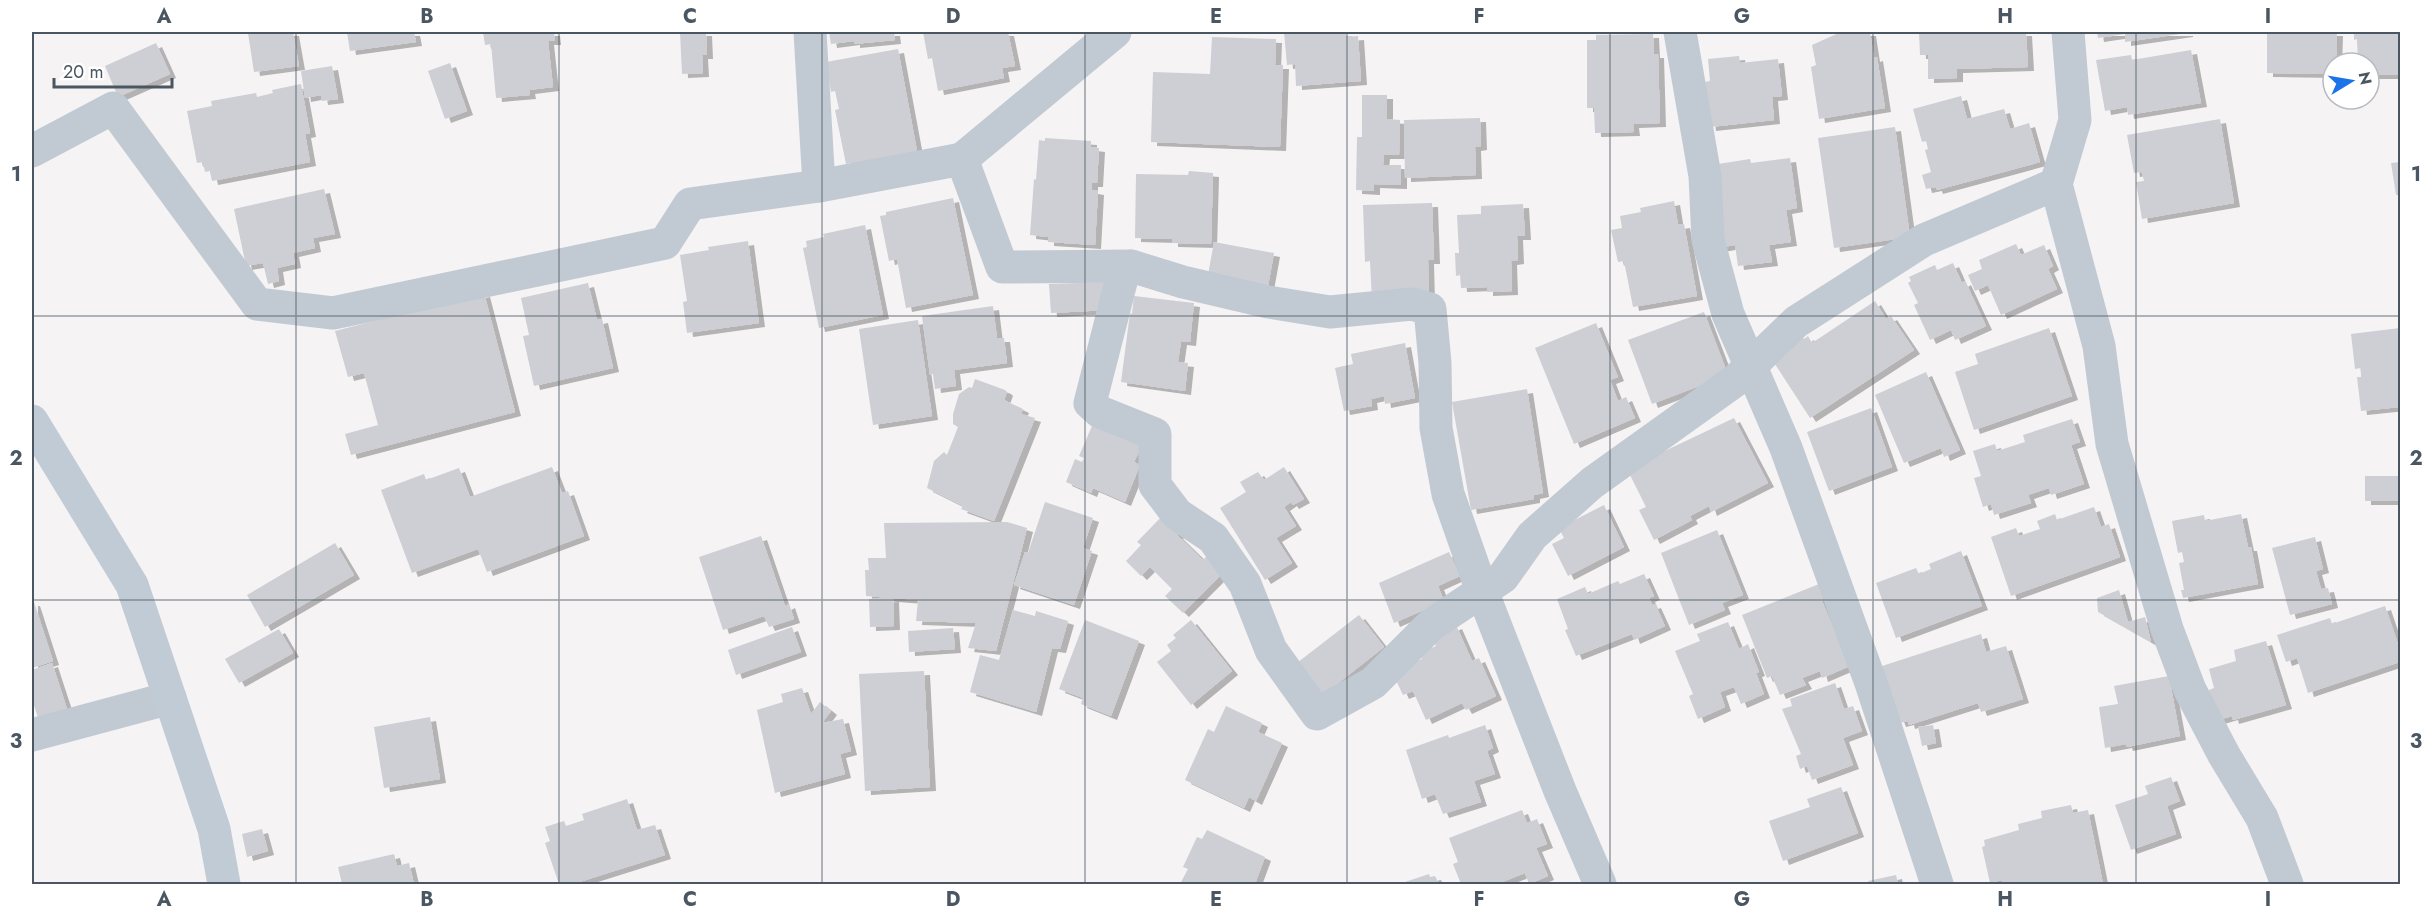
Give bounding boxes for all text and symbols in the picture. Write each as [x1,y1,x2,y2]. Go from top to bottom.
text: A [156,2,172,31]
text: B [420,2,434,31]
text: C [683,2,697,31]
text: D [946,2,960,31]
text: E [1210,2,1222,31]
text: F [1473,2,1485,31]
text: G [1734,2,1750,31]
text: H [1997,2,2013,31]
text: I [2265,2,2271,31]
scale bar [54,51,172,89]
north arrow [2321,51,2381,111]
text: 20 m [63,59,103,85]
text: N [2353,70,2378,87]
text: 1 [11,160,21,189]
text: 1 [2411,160,2421,189]
text: 2 [9,444,23,473]
text: 2 [2409,444,2423,473]
text: 3 [10,727,22,756]
text: 3 [2410,727,2422,756]
text: A [156,885,172,914]
text: B [420,885,434,914]
text: C [683,885,697,914]
text: D [946,885,960,914]
text: E [1210,885,1222,914]
text: F [1473,885,1485,914]
text: G [1734,885,1750,914]
text: H [1997,885,2013,914]
text: I [2265,885,2271,914]

